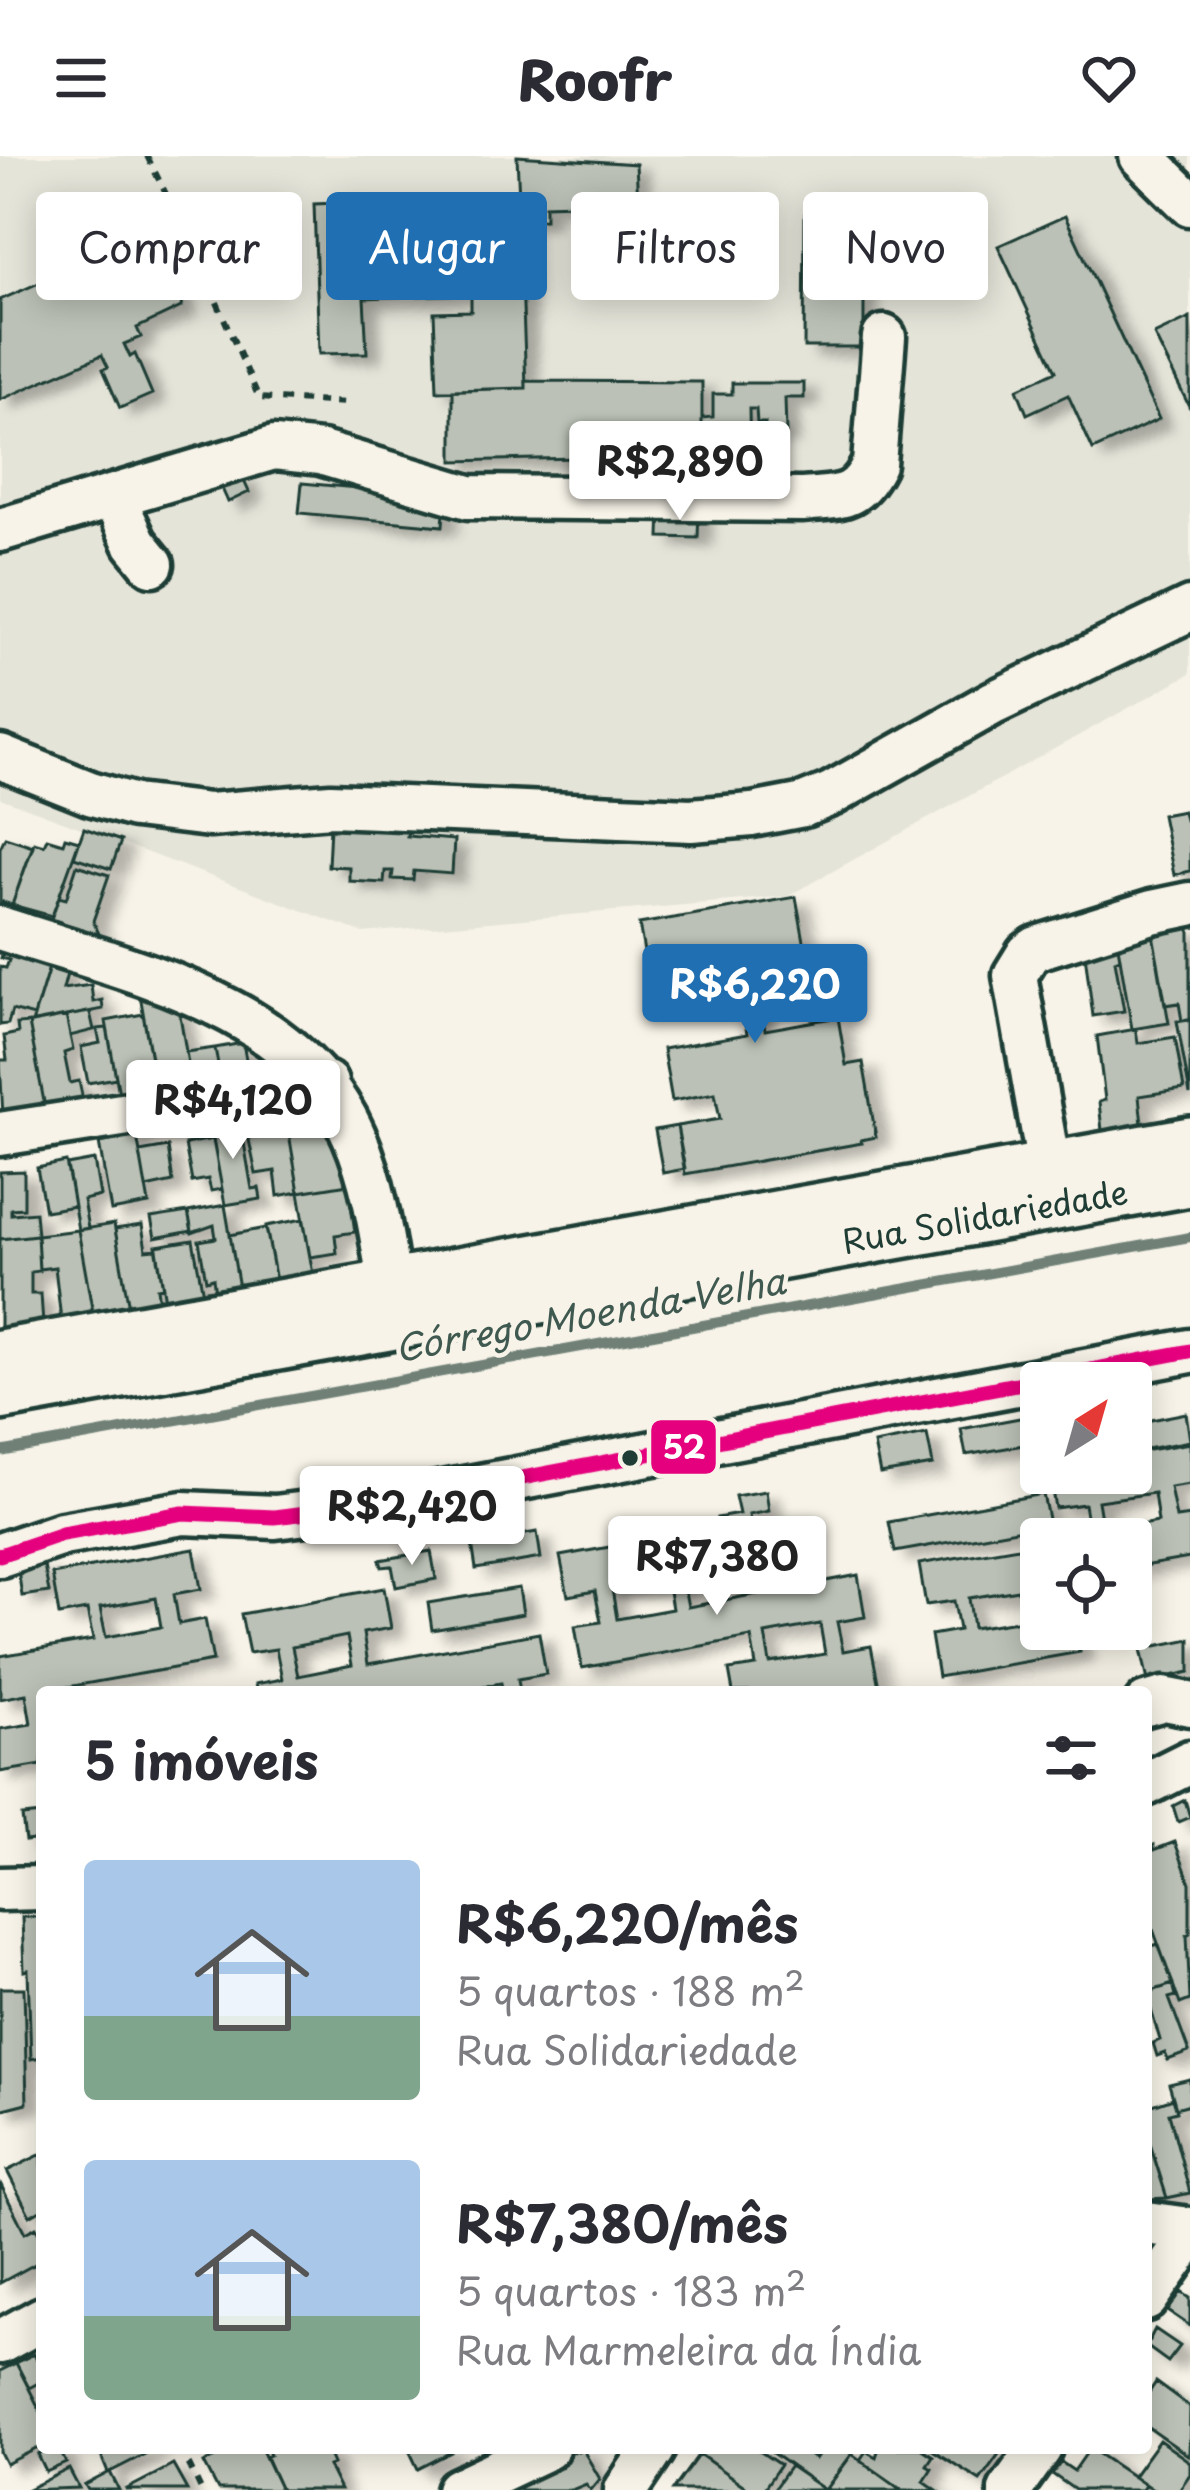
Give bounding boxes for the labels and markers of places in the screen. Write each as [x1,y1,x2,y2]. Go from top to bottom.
pin: R$2,890 [569,421,791,523]
pin: R$6,220 [644,944,866,1046]
pin: R$4,120 [122,1060,344,1162]
unlabelled marker [619,1447,641,1469]
pin: R$2,420 [301,1466,523,1568]
pin: R$7,380 [606,1516,828,1618]

